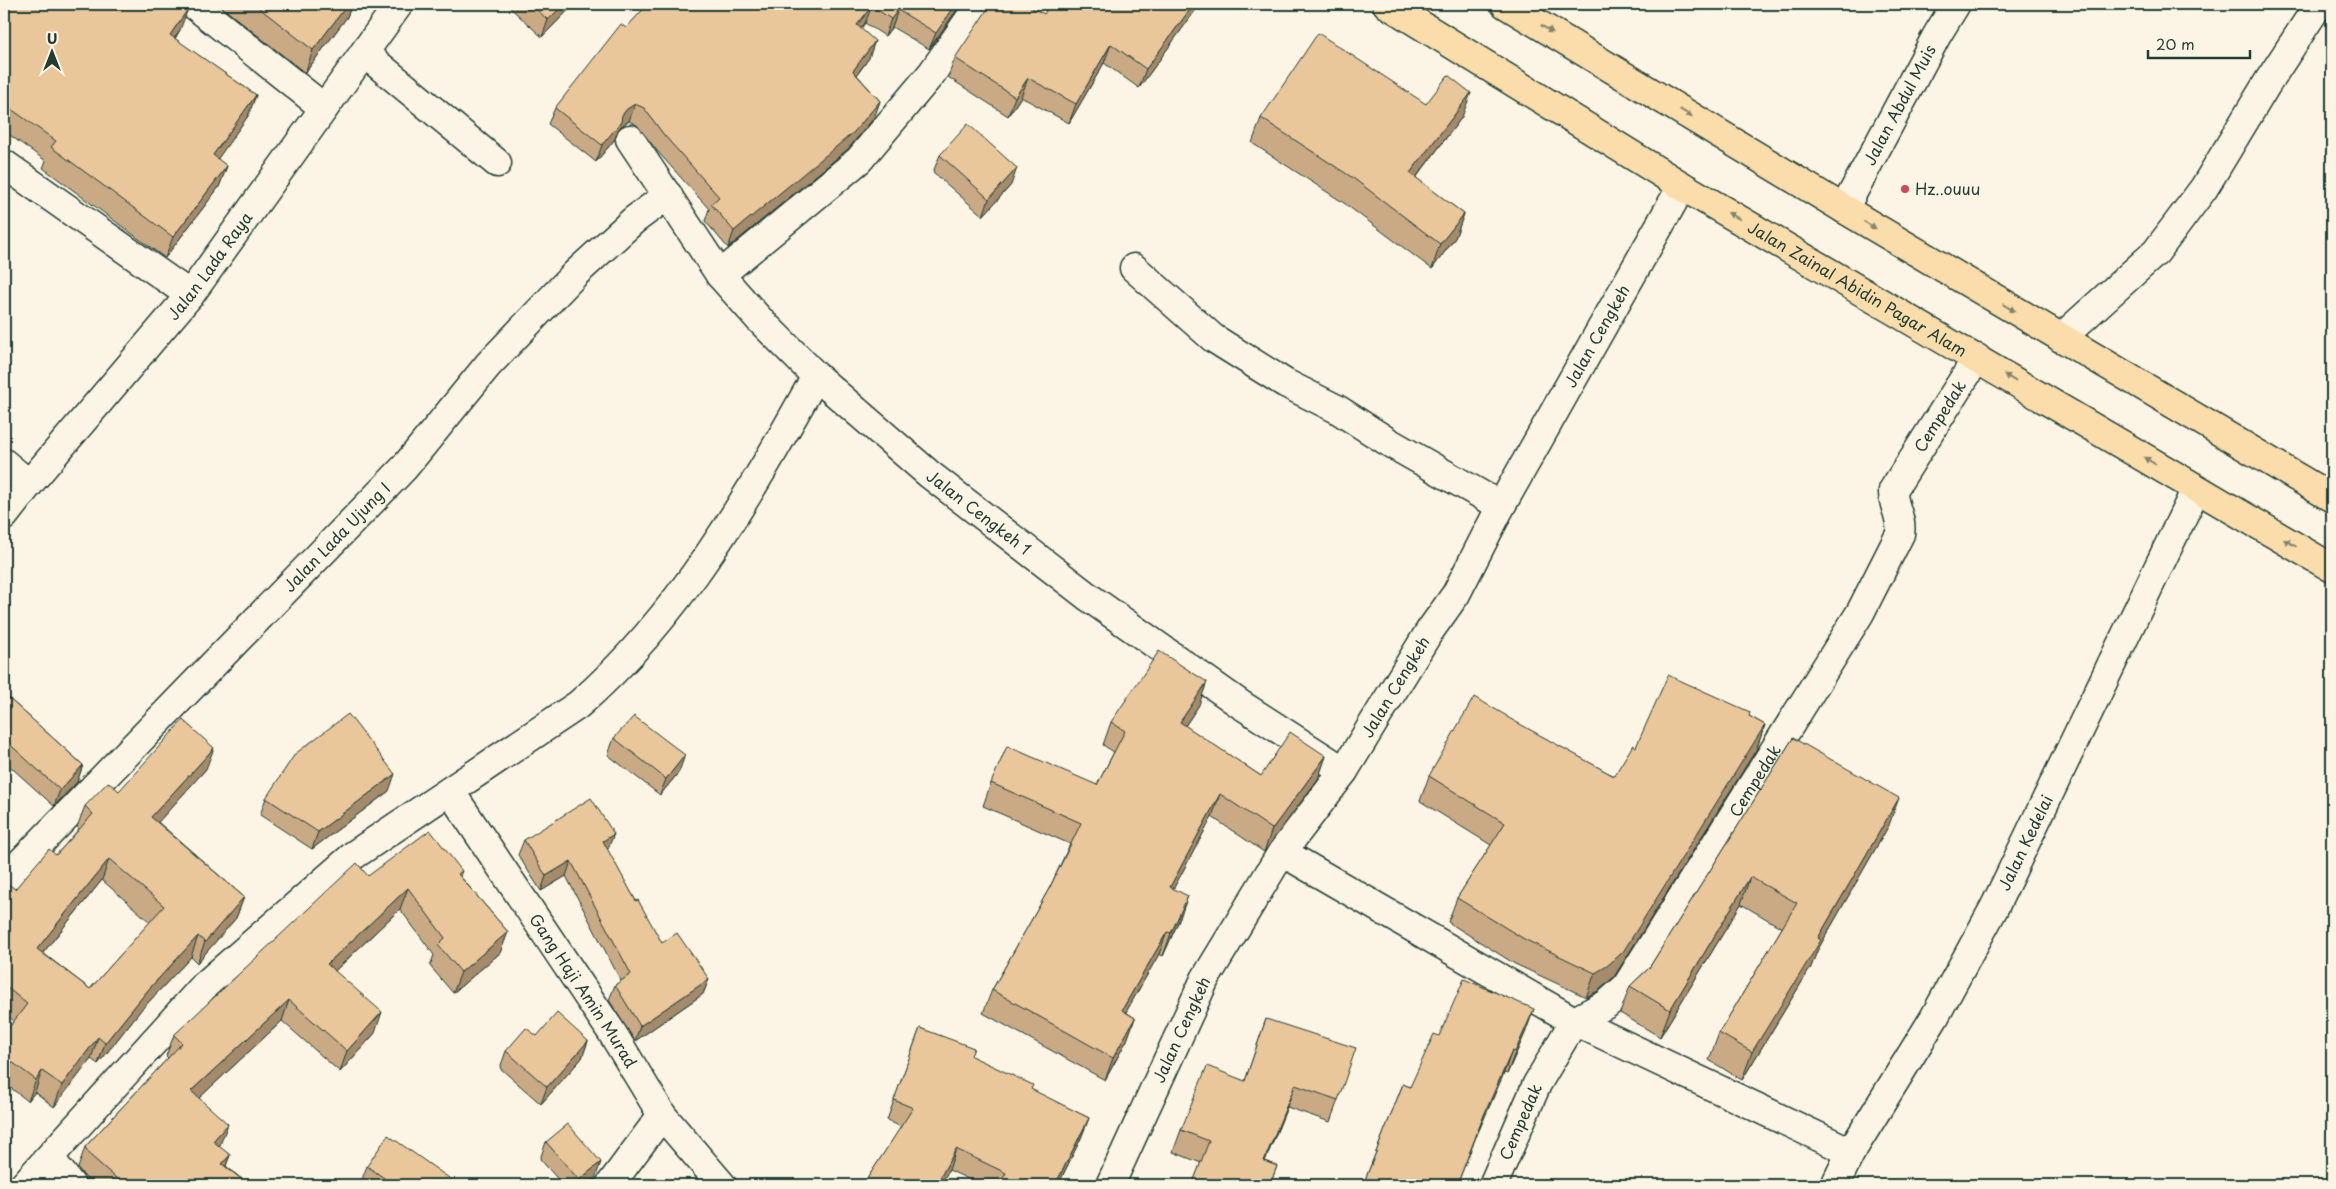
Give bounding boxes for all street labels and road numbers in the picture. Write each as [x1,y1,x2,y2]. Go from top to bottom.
street label: Jalan Abdul Muis [1857,40,1941,169]
street label: Jalan Lada Raya [161,206,257,325]
street label: Jalan Zainal Abidin Pagar Alam [1744,214,1972,362]
street label: Jalan Cengkeh [1558,280,1635,391]
street label: Cempedak [1907,375,1971,456]
street label: Jalan Cengkeh 1 [922,464,1037,560]
street label: Jalan Lada Ujung I [277,476,395,597]
street label: Jalan Cengkeh [1354,631,1435,742]
street label: Cempedak [1722,739,1786,821]
street label: Jalan Kedelai [1991,791,2058,894]
street label: Gang Haji Amin Murad [524,908,644,1072]
street label: Jalan Cengkeh [1146,972,1216,1086]
street label: Cempedak [1492,1079,1547,1163]

